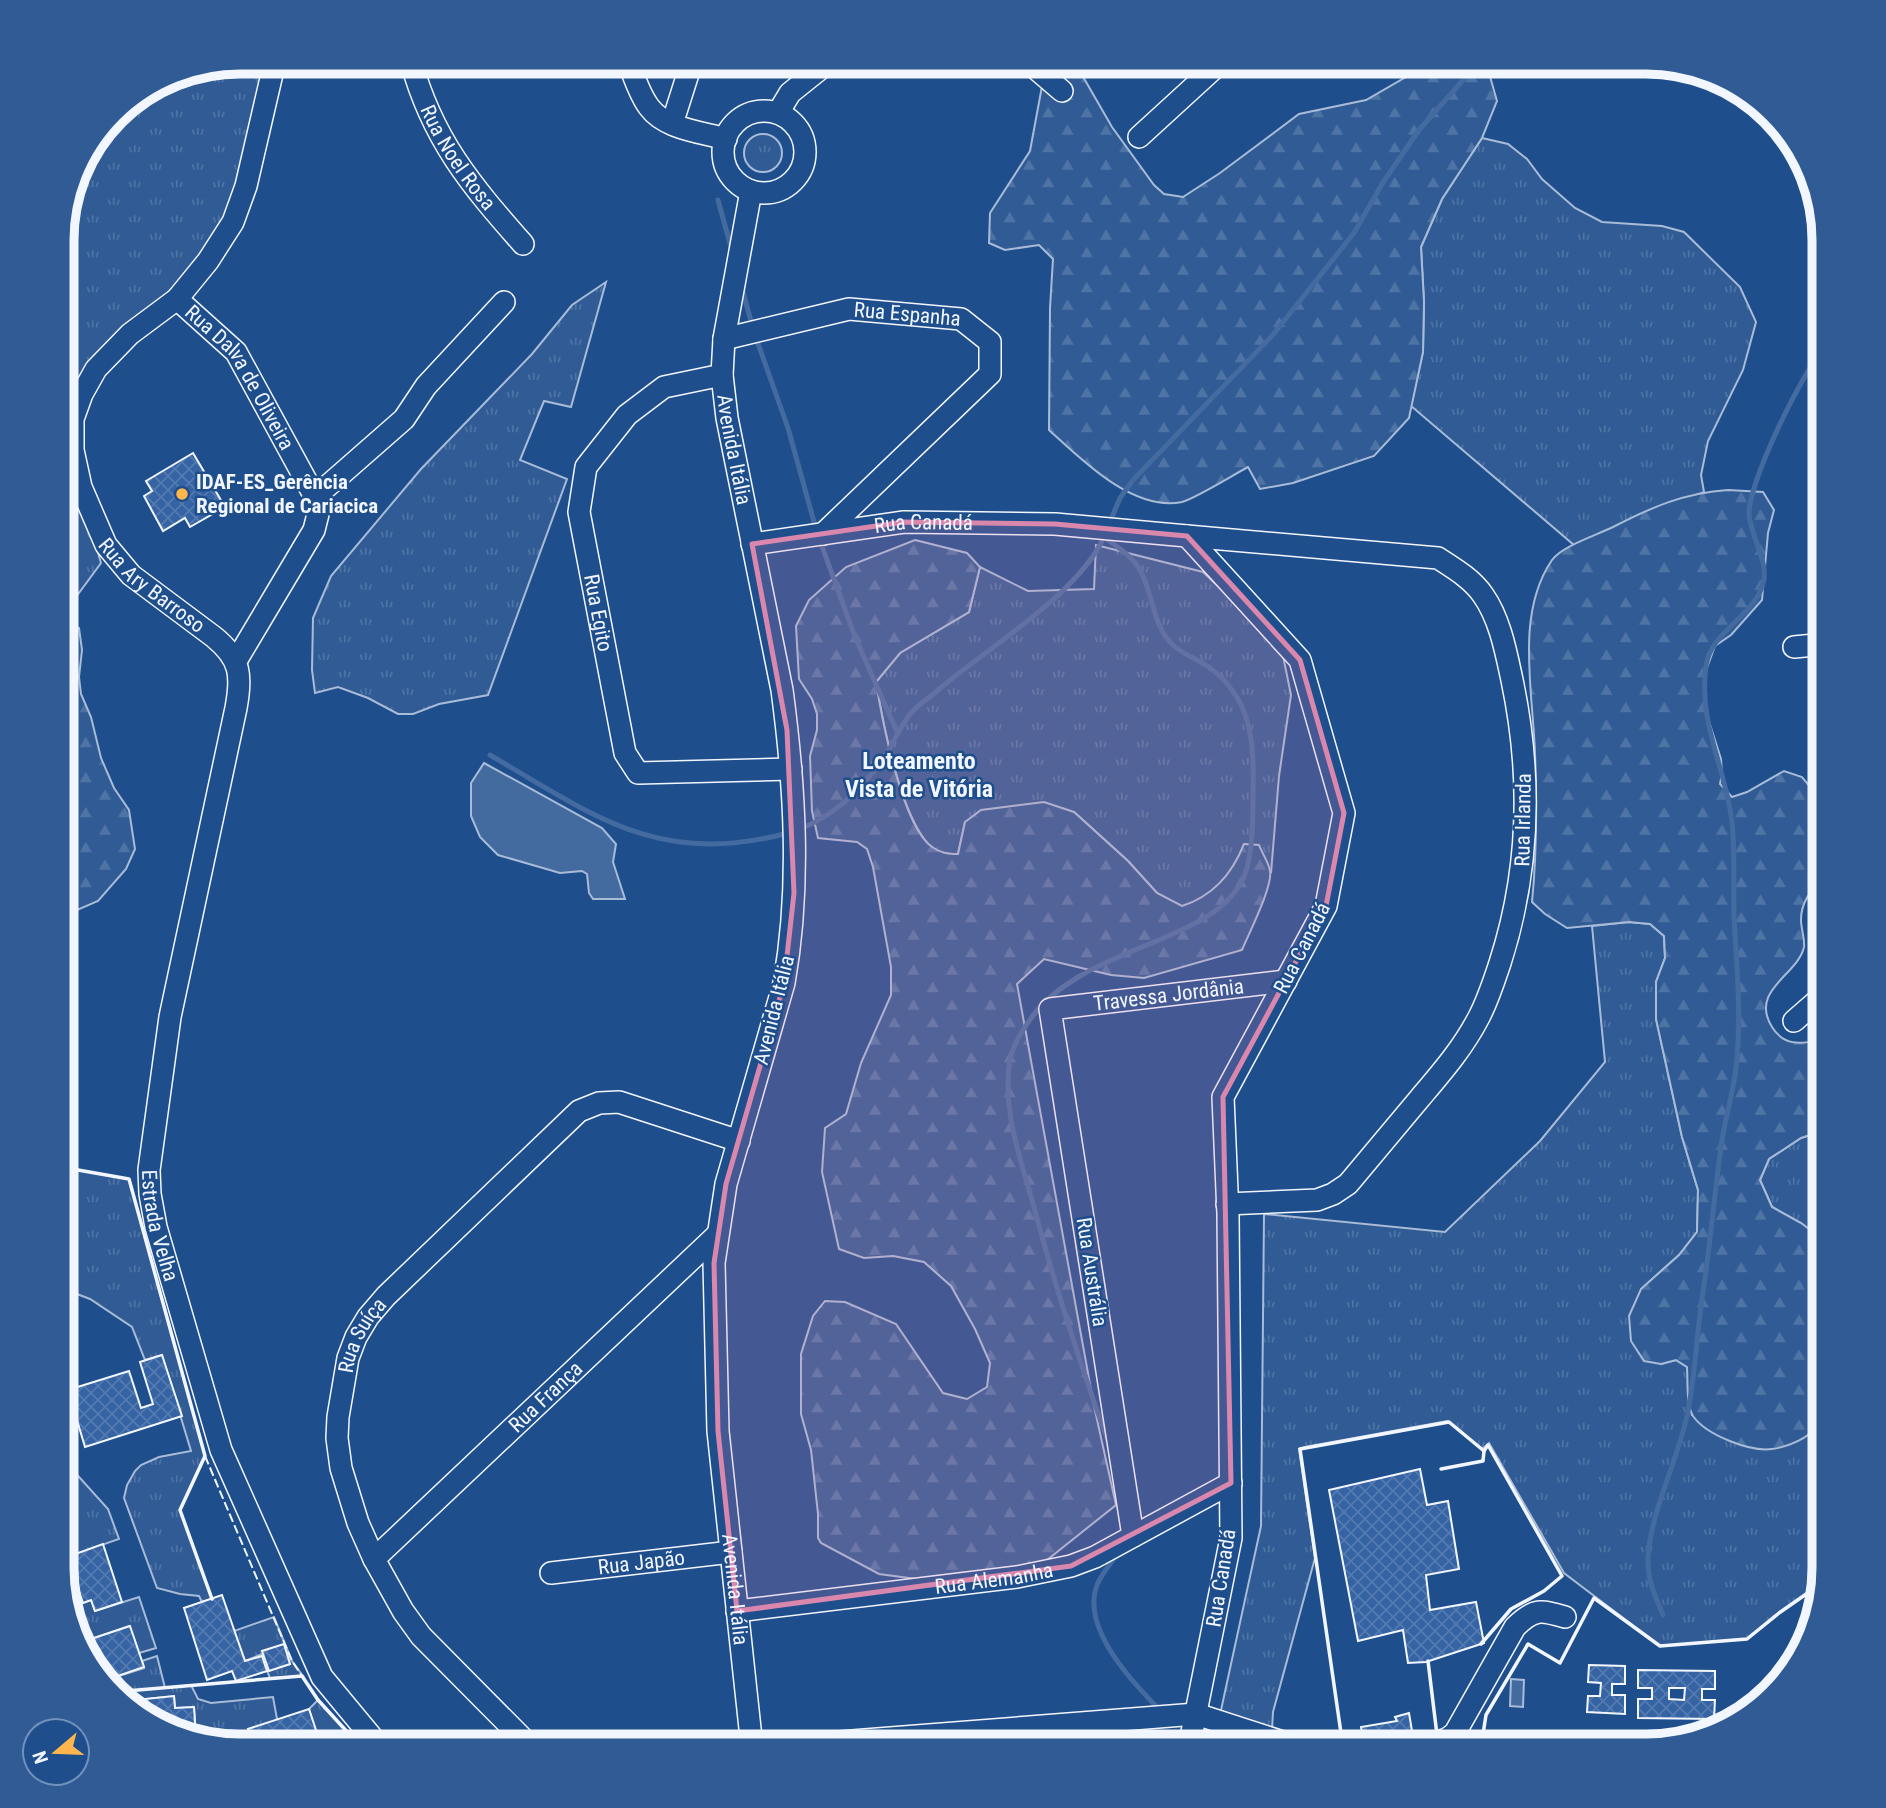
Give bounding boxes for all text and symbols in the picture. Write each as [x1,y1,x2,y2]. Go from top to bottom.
street label: Rua Noel Rosa [415,101,501,215]
street label: Rua Espanha [853,297,962,331]
street label: Rua Dalva de Oliveira [180,300,299,454]
street label: Avenida Itália [712,393,756,507]
place label: IDAF-ES_Gerência Regional de Cariacica [196,470,378,518]
marker: IDAF-ES_Gerência Regional de Cariacica [174,486,190,502]
street label: Rua Canadá [873,510,973,538]
street label: Rua Ary Barroso [93,533,209,638]
street label: Rua Egito [579,572,617,653]
district label: Loteamento Vista de Vitória [845,747,993,803]
street label: Rua Irlanda [1510,773,1536,867]
street label: Rua Canadá [1269,899,1335,997]
street label: Avenida Itália [749,953,799,1067]
street label: Travessa Jordânia [1092,974,1245,1016]
street label: Estrada Velha [137,1169,183,1284]
street label: Rua Austrália [1072,1216,1112,1328]
street label: Rua Suíça [334,1293,391,1374]
street label: Rua França [504,1357,587,1437]
street label: Rua Canadá [1201,1527,1241,1629]
street label: Avenida Itália [717,1533,753,1646]
street label: Rua Japão [597,1545,686,1579]
street label: Rua Alemanha [933,1558,1055,1599]
north arrow [21,1717,91,1787]
text: N [28,1748,53,1767]

